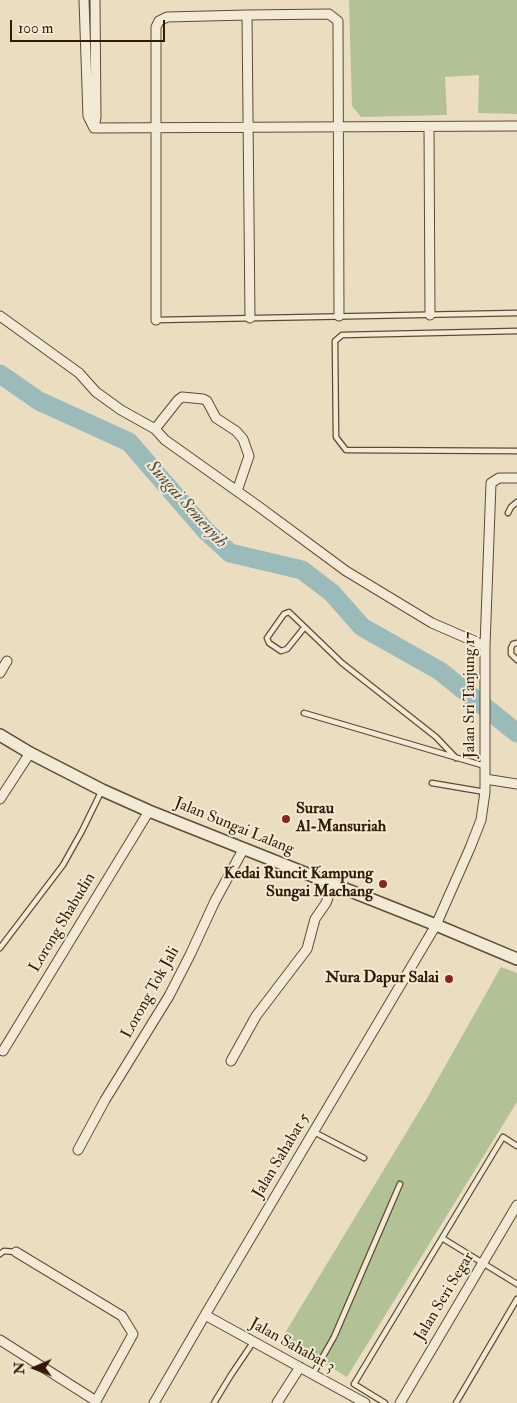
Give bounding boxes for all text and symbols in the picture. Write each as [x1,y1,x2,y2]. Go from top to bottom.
scale bar [12,10,168,42]
text: 100 m [18,19,53,38]
water label: Sungai Semenyih [141,457,231,553]
street label: Jalan Sri Tanjung 17 [461,632,481,758]
street label: Jalan Sungai Lalang [171,794,297,860]
place label: Surau Al-Mansuriah [296,800,386,838]
marker: Surau Al-Mansuriah [280,813,292,825]
place label: Kedai Runcit Kampung Sungai Machang [224,865,373,903]
street label: Lorong Shabudin [26,870,100,976]
marker: Kedai Runcit Kampung Sungai Machang [377,878,389,890]
street label: Lorong Tok Jali [118,944,184,1042]
place label: Nura Dapur Salai [325,969,439,989]
marker: Nura Dapur Salai [443,973,455,985]
street label: Jalan Sahabat 5 [249,1110,315,1202]
street label: Jalan Seri Segar [411,1249,479,1345]
street label: Jalan Sahabat 3 [246,1315,338,1377]
north arrow [10,1343,60,1393]
text: N [11,1362,28,1375]

